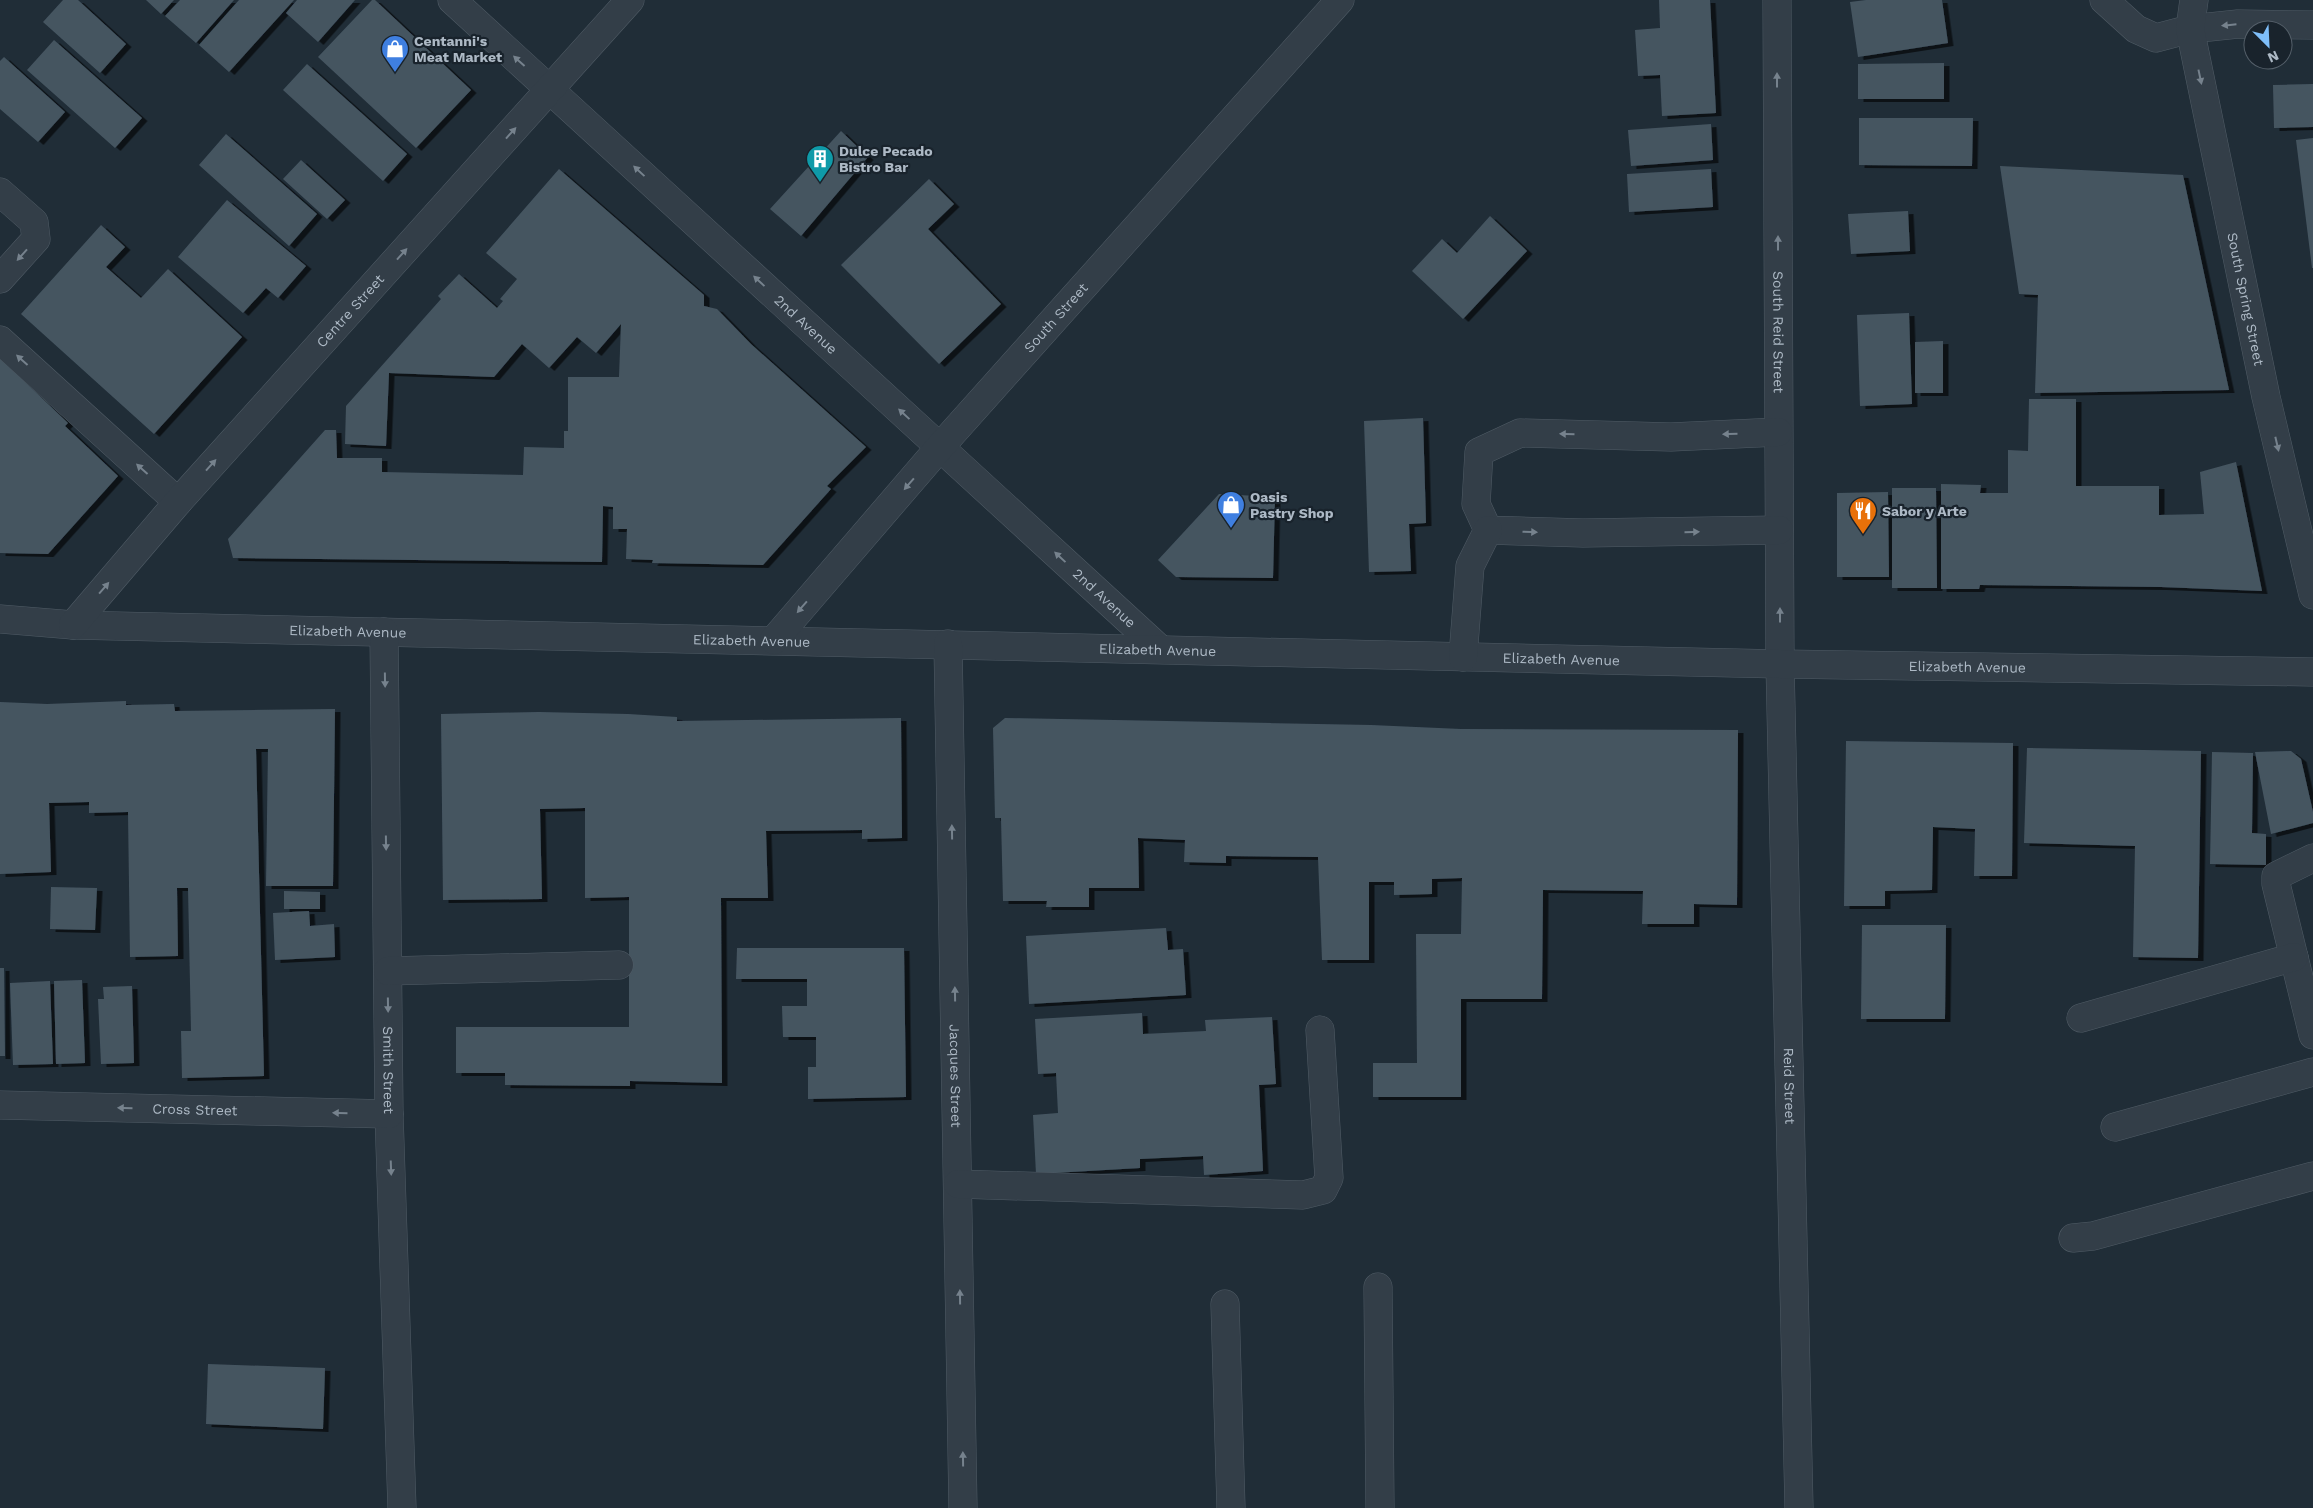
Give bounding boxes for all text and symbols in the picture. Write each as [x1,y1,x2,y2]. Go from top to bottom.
north arrow [2243,20,2293,70]
one-way arrow [2221,21,2237,29]
place label: Centanni's Meat Market [414,33,502,65]
shop icon: Centanni's Meat Market [380,34,410,73]
text: N [2265,47,2281,66]
one-way arrow [514,55,526,67]
one-way arrow [2196,69,2204,84]
one-way arrow [1773,72,1781,88]
one-way arrow [505,127,516,139]
place label: Dulce Pecado Bistro Bar [839,143,933,175]
building icon: Dulce Pecado Bistro Bar [805,144,835,183]
one-way arrow [634,165,646,177]
street label: South Spring Street [2224,231,2267,367]
one-way arrow [1774,235,1782,251]
one-way arrow [397,247,408,260]
one-way arrow [16,248,27,261]
street label: Centre Street [313,271,387,351]
street label: South Reid Street [1770,271,1787,393]
one-way arrow [753,275,765,286]
street label: South Street [1021,280,1091,356]
street label: 2nd Avenue [771,292,840,357]
one-way arrow [16,354,28,365]
one-way arrow [899,408,911,420]
one-way arrow [1559,430,1575,438]
one-way arrow [1722,431,1738,439]
one-way arrow [2273,437,2281,452]
one-way arrow [205,460,217,472]
one-way arrow [137,463,149,475]
one-way arrow [903,477,914,490]
place label: Oasis Pastry Shop [1250,489,1334,521]
shop icon: Oasis Pastry Shop [1216,490,1246,529]
restaurant icon: Sabor y Arte [1848,496,1878,535]
place label: Sabor y Arte [1882,503,1967,519]
one-way arrow [1522,528,1538,536]
one-way arrow [1684,528,1700,536]
one-way arrow [1054,551,1066,563]
street label: 2nd Avenue [1070,565,1139,631]
one-way arrow [99,581,110,594]
one-way arrow [797,600,808,613]
one-way arrow [1775,607,1783,623]
street label: Elizabeth Avenue [289,622,407,641]
street label: Elizabeth Avenue [693,631,810,650]
street label: Elizabeth Avenue [1099,640,1216,659]
street label: Elizabeth Avenue [1503,650,1620,668]
street label: Elizabeth Avenue [1909,658,2026,676]
one-way arrow [381,673,389,689]
one-way arrow [947,824,955,840]
one-way arrow [382,835,390,851]
one-way arrow [951,986,959,1002]
one-way arrow [384,998,392,1014]
street label: Jacques Street [947,1024,964,1128]
street label: Smith Street [380,1026,397,1114]
street label: Reid Street [1781,1047,1798,1125]
street label: Cross Street [152,1101,238,1118]
one-way arrow [117,1104,133,1112]
one-way arrow [332,1109,348,1117]
one-way arrow [387,1160,395,1176]
one-way arrow [956,1289,964,1305]
one-way arrow [958,1451,966,1467]

